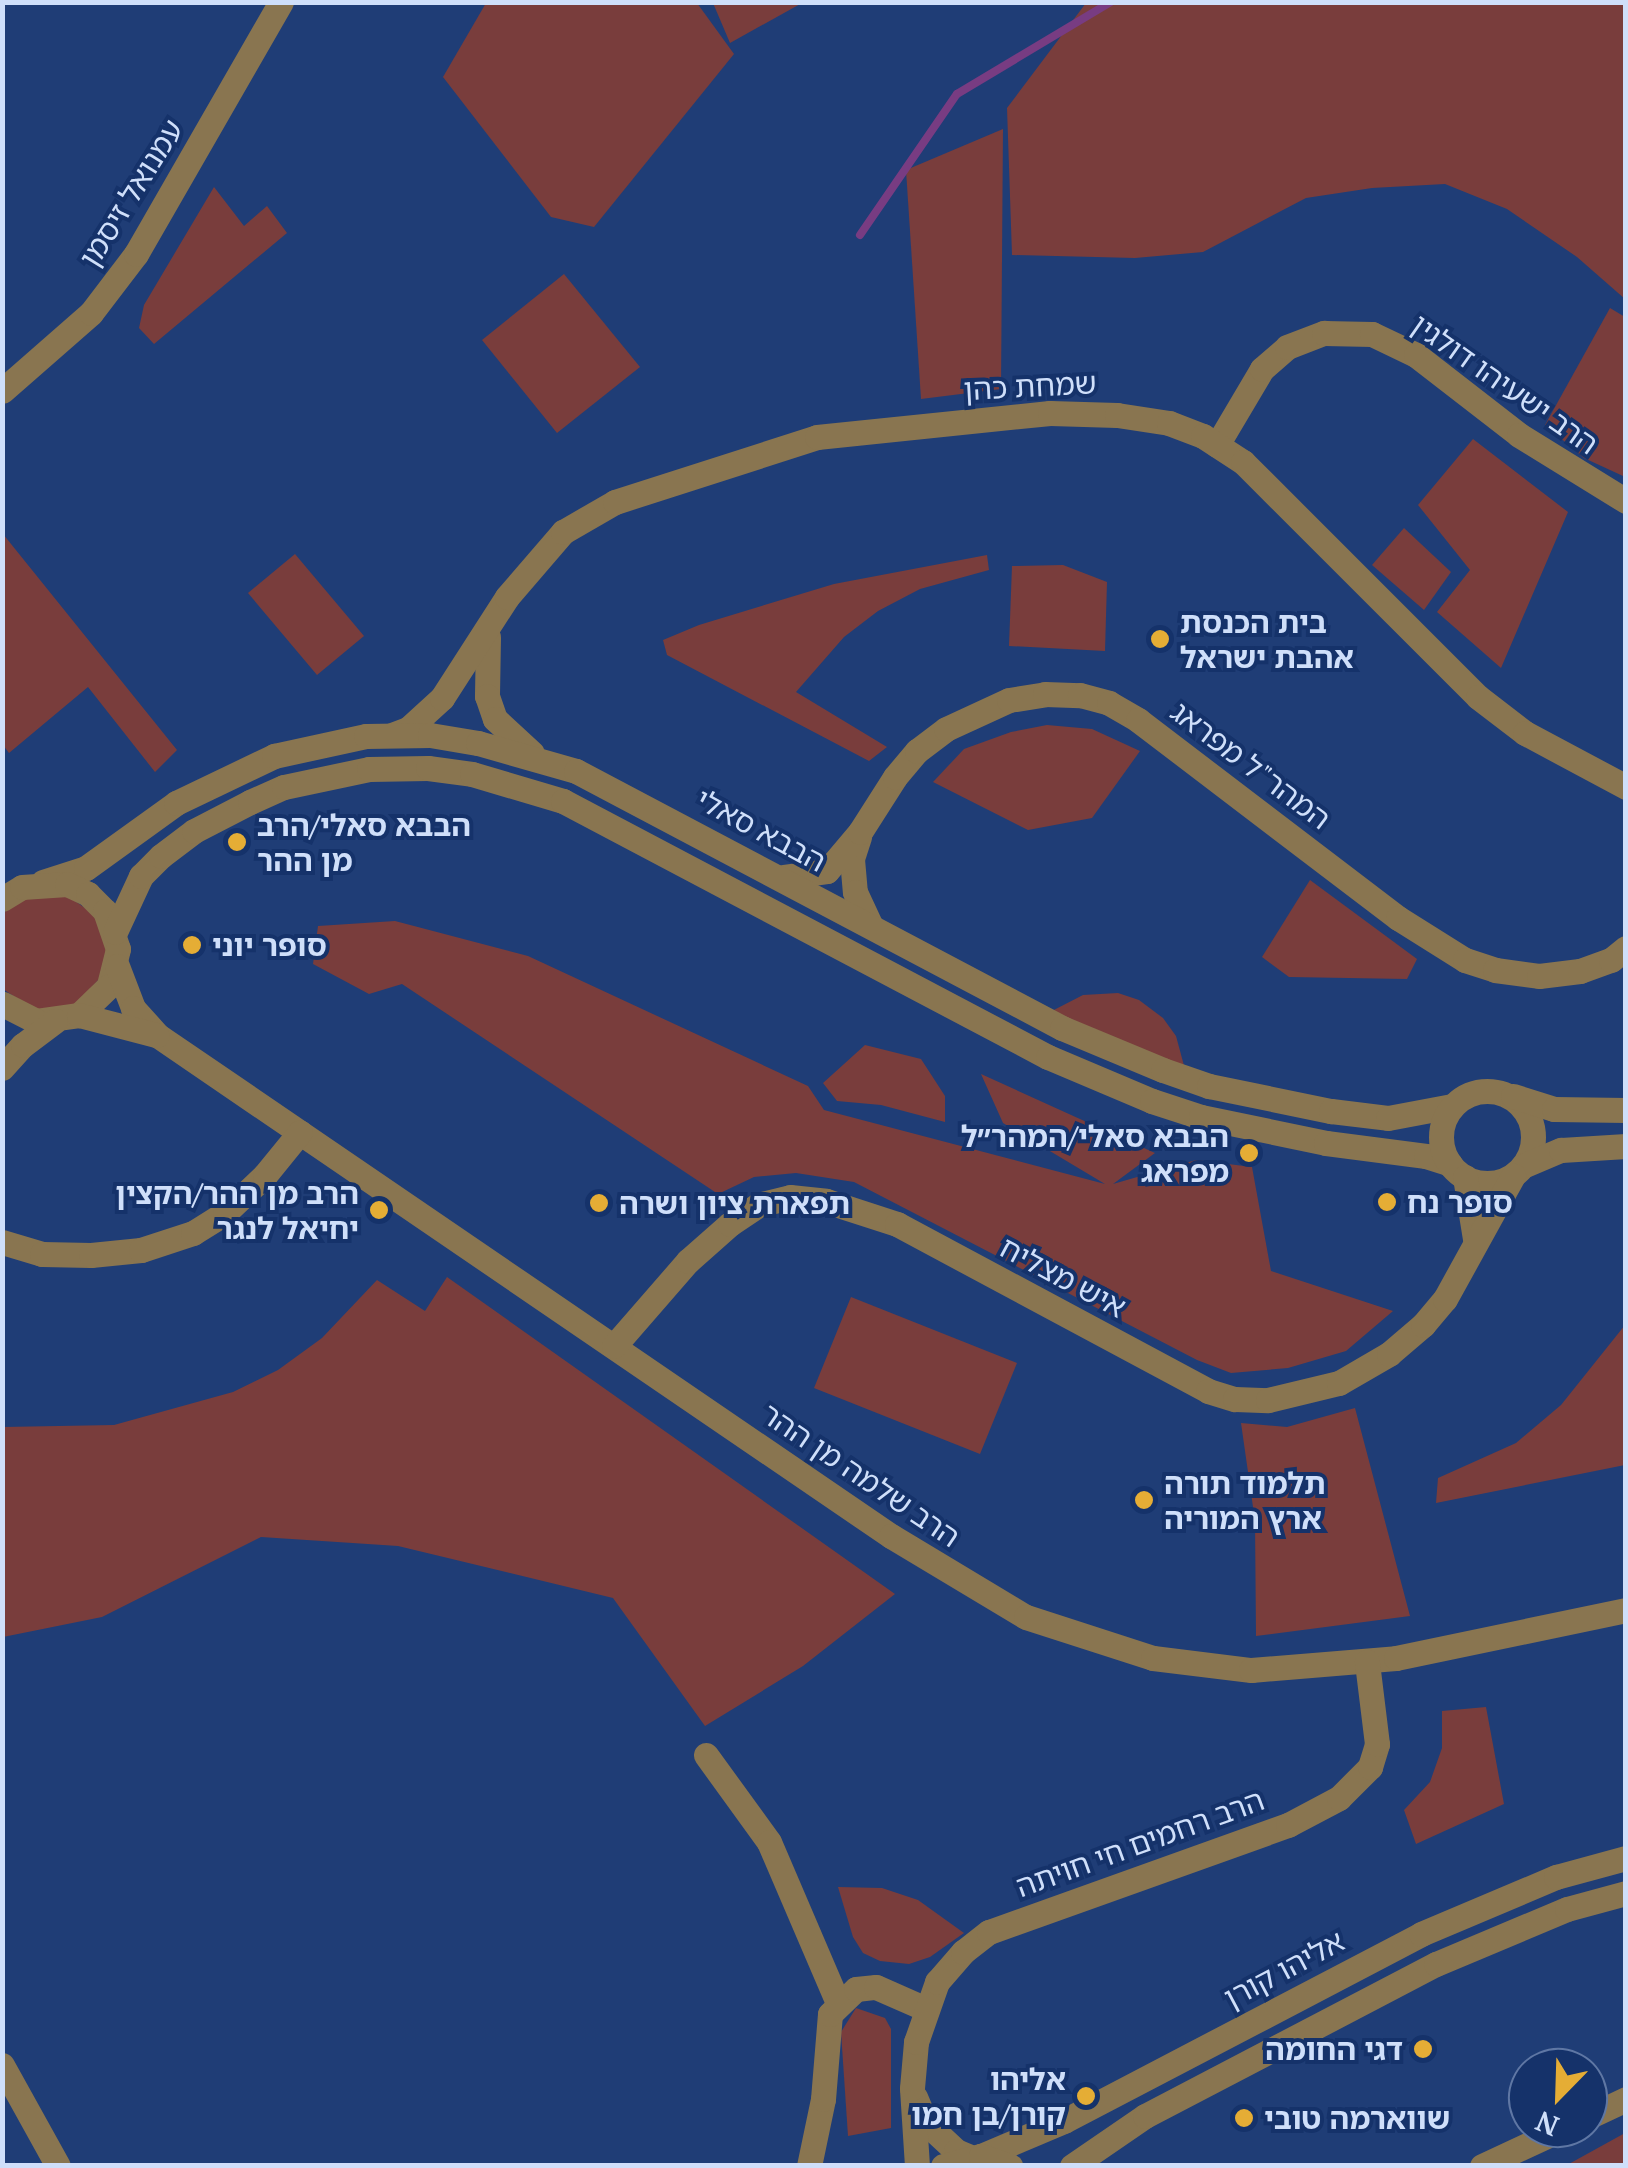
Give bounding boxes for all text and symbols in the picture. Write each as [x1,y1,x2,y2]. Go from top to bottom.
street label: עמנואל זיסמן [71,113,191,273]
street label: הרב ישעיהו דולגין [1405,306,1605,462]
street label: שמחת כהן [962,365,1098,407]
place label: בית הכנסת אהבת ישראל [1180,604,1354,674]
marker: בית הכנסת אהבת ישראל [1149,628,1171,650]
street label: המהר"ל מפראג [1164,693,1338,837]
street label: הבבא סאלי [690,781,832,879]
place label: הבבא סאלי/הרב מן ההר [257,807,471,878]
marker: הבבא סאלי/הרב מן ההר [226,831,248,853]
place label: סופר יוני [212,927,327,963]
marker: סופר יוני [181,934,203,956]
place label: הבבא סאלי/המהר״ל מפראג [961,1118,1229,1188]
marker: הבבא סאלי/המהר״ל מפראג [1238,1142,1260,1164]
place label: הרב מן ההר/הקצין יחיאל לנגר [115,1175,359,1246]
place label: סופר נח [1407,1184,1513,1220]
place label: תפארת ציון ושרה [619,1185,850,1221]
marker: סופר נח [1376,1191,1398,1213]
marker: תפארת ציון ושרה [588,1192,610,1214]
marker: הרב מן ההר/הקצין יחיאל לנגר [368,1199,390,1221]
street label: איש מצליח [994,1229,1132,1325]
street label: הרב שלמה מן ההר [755,1395,967,1555]
place label: תלמוד תורה ארץ המוריה [1164,1465,1326,1536]
marker: תלמוד תורה ארץ המוריה [1133,1489,1155,1511]
street label: הרב רחמים חי חויתה [1011,1781,1269,1905]
street label: אליהו קורן [1218,1922,1350,2016]
place label: דגי החומה [1265,2031,1403,2067]
marker: דגי החומה [1412,2038,1434,2060]
north arrow [1508,2048,1608,2148]
place label: אליהו קורן/בן חמו [911,2061,1066,2132]
marker: אליהו קורן/בן חמו [1075,2085,1097,2107]
place label: שווארמה טובי [1264,2100,1450,2136]
text: N [1530,2103,1564,2145]
marker: שווארמה טובי [1233,2107,1255,2129]

